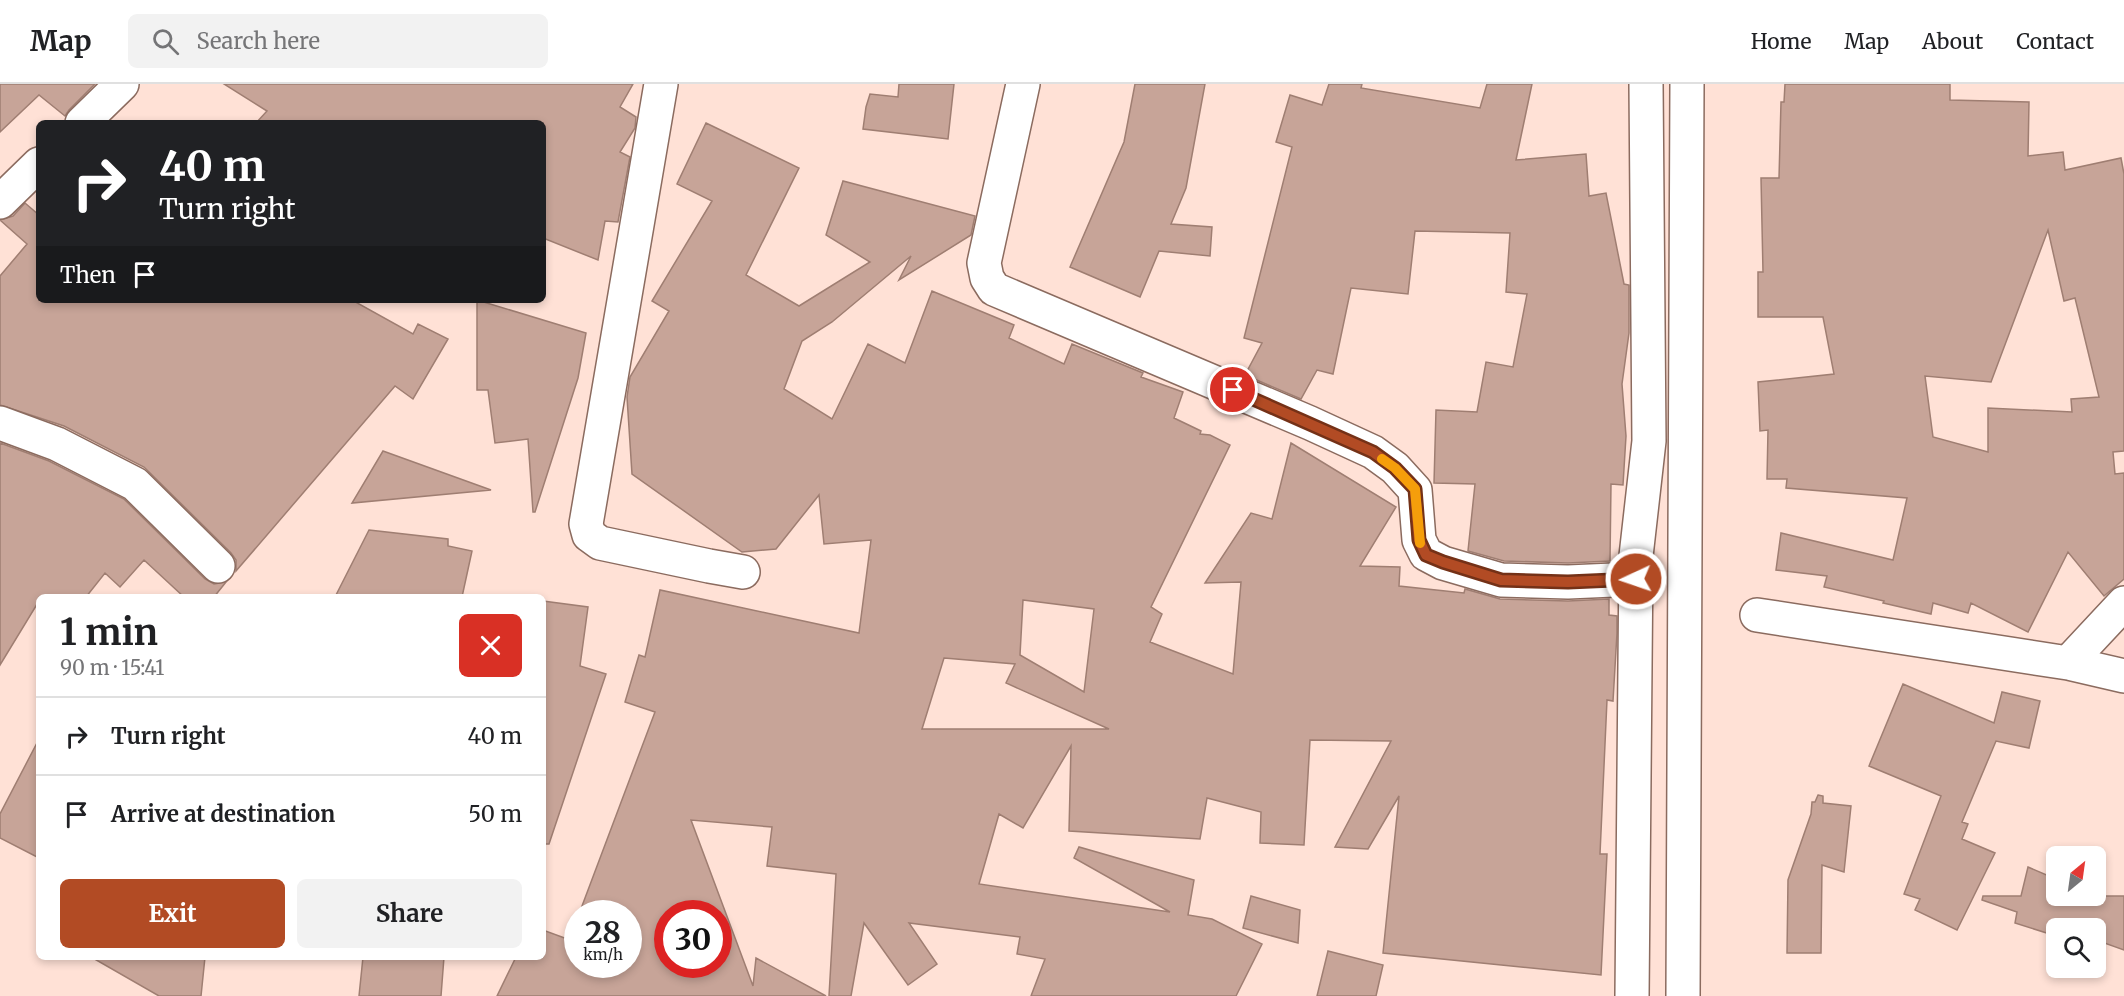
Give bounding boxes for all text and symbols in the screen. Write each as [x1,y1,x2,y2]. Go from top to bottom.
search box [128,14,548,68]
text: Map [30,23,92,59]
icon: search [149,25,182,58]
text: Search here [197,27,320,55]
text: Home [1751,28,1811,55]
text: Map [1844,28,1889,55]
text: About [1922,28,1983,55]
text: Contact [2016,28,2094,55]
text: 40 m [159,140,265,192]
icon: right [60,144,138,222]
text: Turn right [159,192,296,226]
icon: arrive [128,258,161,291]
text: Then [60,261,116,289]
pin [1207,364,1258,415]
icon: arrive [1216,373,1249,406]
position arrow [1604,547,1668,611]
text: 1 min [60,610,158,655]
button: close [459,614,522,677]
text: 90 m · 15:41 [60,655,164,680]
icon: right [60,720,93,753]
text: Turn right [111,722,225,750]
text: 40 m [467,722,522,750]
icon: arrive [60,798,93,831]
text: Arrive at destination [111,800,335,828]
text: 50 m [468,800,522,828]
north arrow [2046,846,2106,906]
map controls [2046,846,2106,978]
button: Exit [60,879,285,948]
button: Share [297,879,522,948]
speed limit sign: 30 [654,900,732,978]
text: 28 [585,913,621,951]
button: search [2046,918,2106,978]
text: km/h [583,945,623,964]

